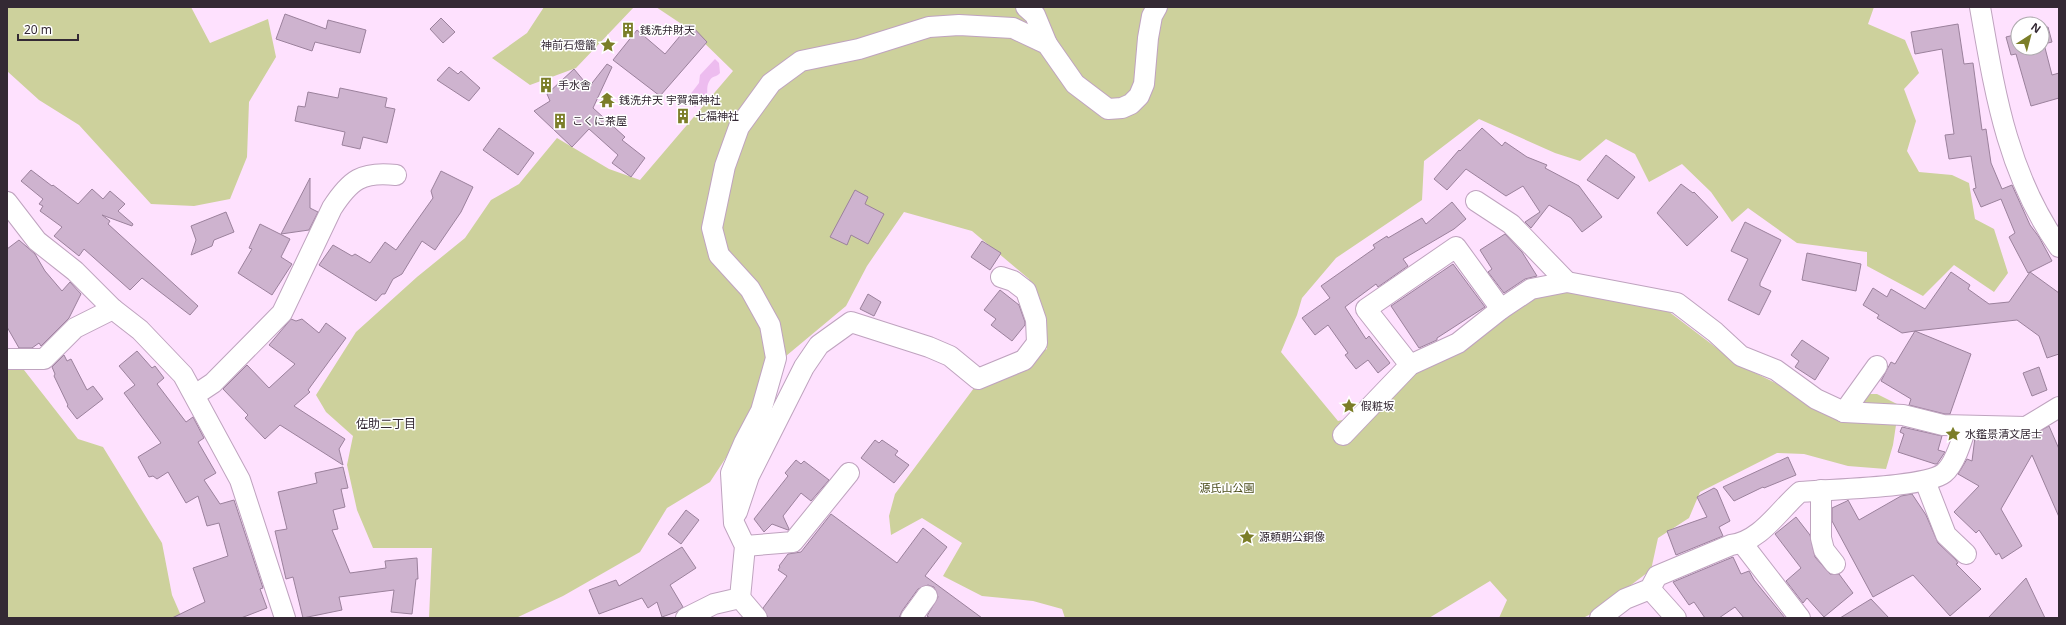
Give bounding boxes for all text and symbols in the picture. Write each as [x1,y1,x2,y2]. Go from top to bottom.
scale bar [18,16,78,42]
north arrow [2010,16,2050,56]
text: N [2028,19,2044,36]
text: 20 m [24,21,52,38]
building icon: 銭洗弁財天 [619,21,637,39]
place label: 銭洗弁財天 [640,22,695,37]
place icon: 神前石燈籠 [599,36,617,54]
place label: 神前石燈籠 [541,37,596,52]
building icon: 手水舎 [537,76,555,94]
place label: 手水舎 [558,77,591,92]
temple icon: 銭洗弁天 宇賀福神社 [598,91,616,109]
place label: 銭洗弁天 宇賀福神社 [619,92,721,107]
building icon: 七福神社 [674,107,692,125]
place label: 七福神社 [695,108,739,123]
building icon: こくに茶屋 [551,112,569,130]
place label: こくに茶屋 [572,113,627,128]
place icon: 假粧坂 [1340,397,1358,415]
place label: 假粧坂 [1361,398,1394,413]
district label: 佐助二丁目 [356,415,416,432]
place icon: 水鑑景清文居士 [1944,425,1962,443]
place label: 水鑑景清文居士 [1965,426,2042,441]
park label: 源氏山公園 [1200,480,1255,495]
place icon: 源頼朝公銅像 [1238,528,1256,546]
place label: 源頼朝公銅像 [1259,529,1325,544]

